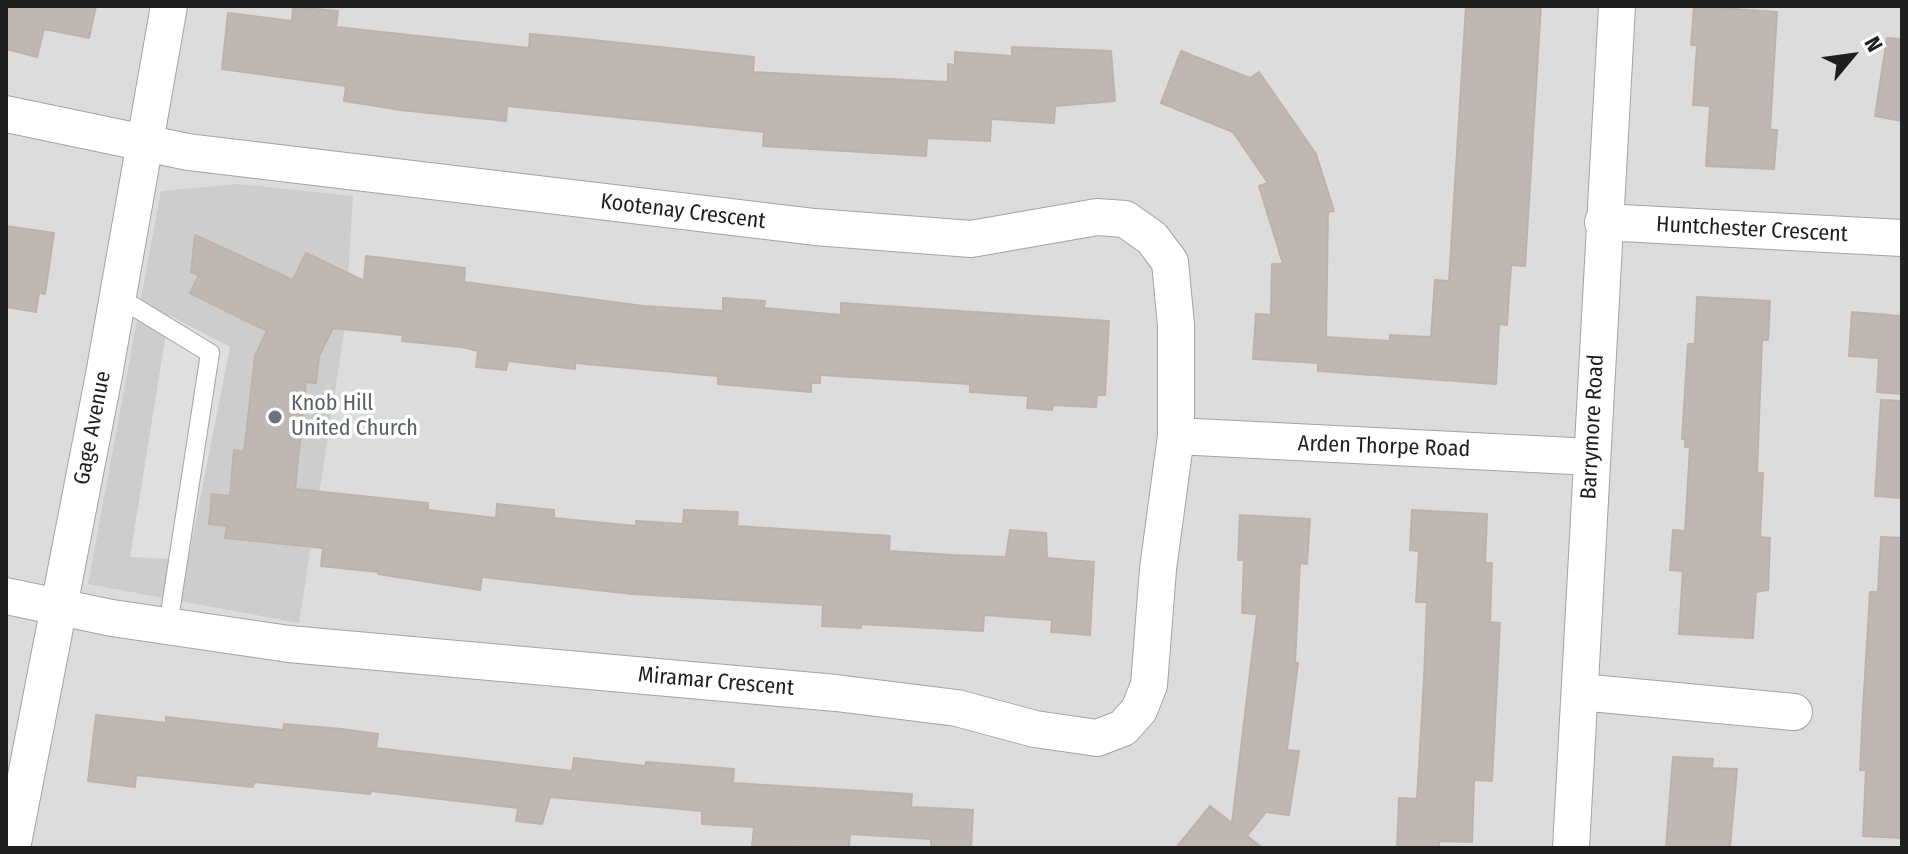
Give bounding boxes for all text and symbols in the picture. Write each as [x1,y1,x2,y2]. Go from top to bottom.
north arrow [1812,16,1892,96]
text: N [1858,32,1888,56]
street label: Kootenay Crescent [599,189,767,235]
street label: Huntchester Crescent [1655,212,1849,248]
street label: Barrymore Road [1576,354,1610,500]
street label: Gage Avenue [69,369,117,487]
place label: Knob Hill United Church [291,391,418,442]
marker: Knob Hill United Church [266,408,284,426]
street label: Arden Thorpe Road [1297,431,1471,463]
street label: Miramar Crescent [637,662,795,702]

